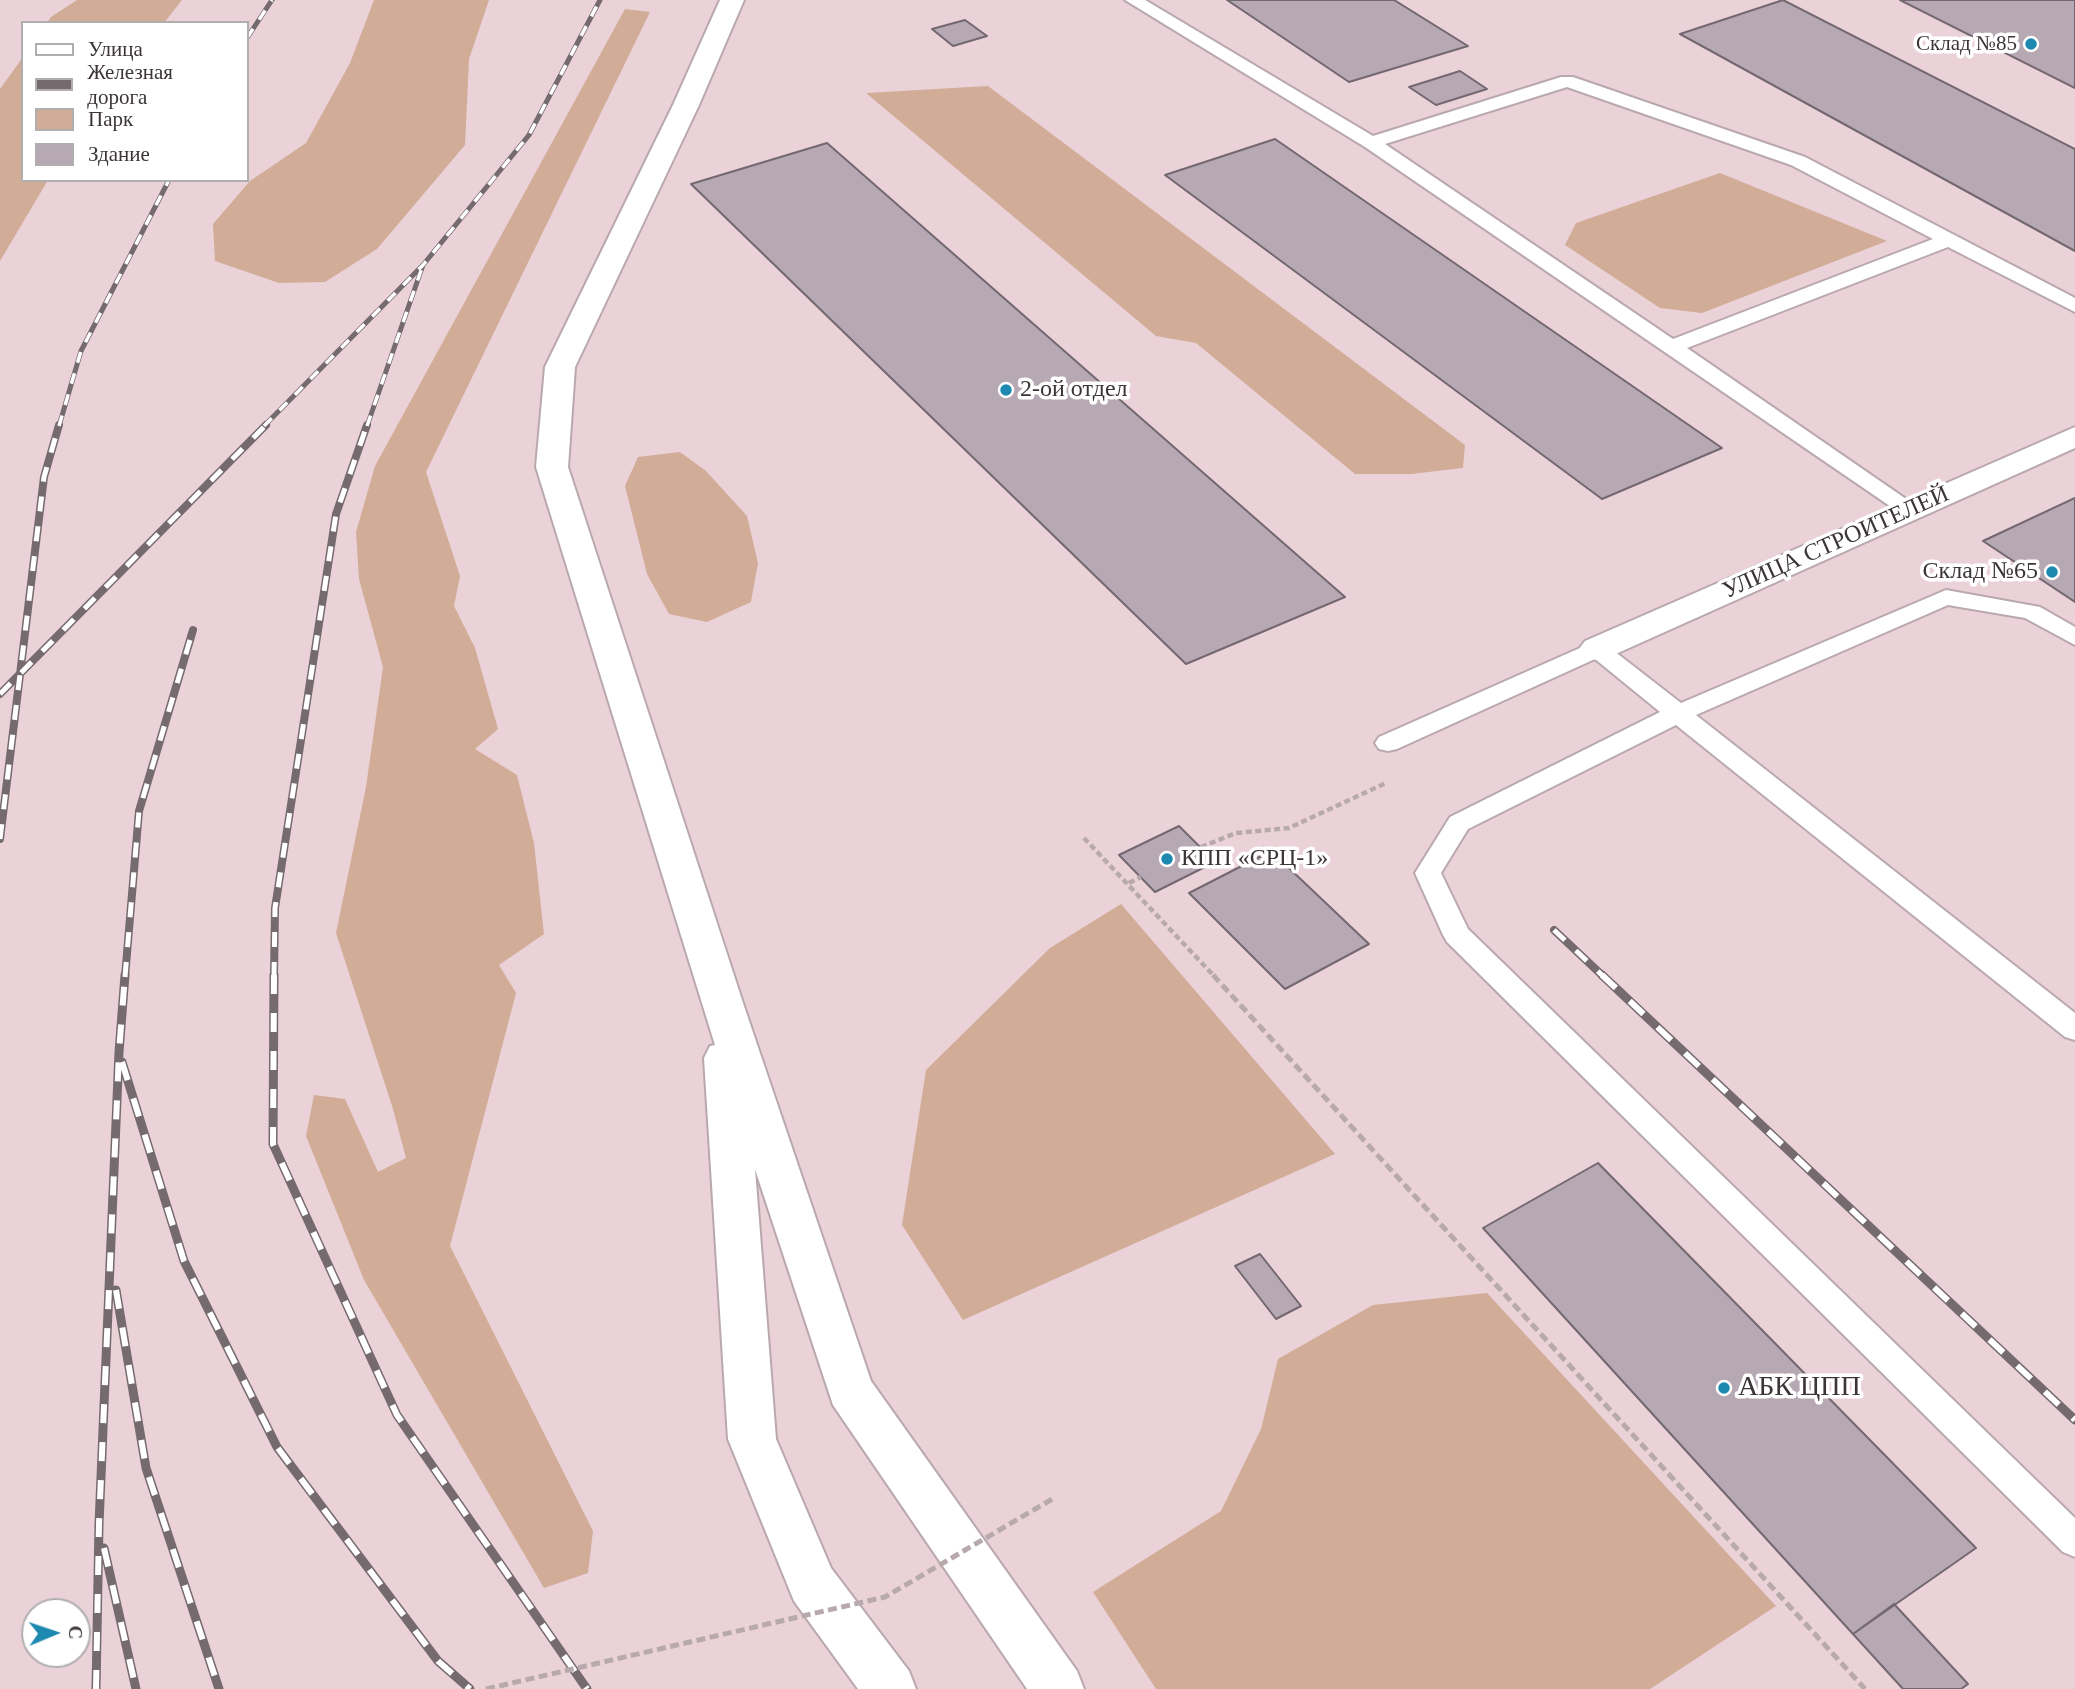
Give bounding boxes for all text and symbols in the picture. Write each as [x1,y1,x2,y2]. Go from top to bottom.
legend [21,21,248,182]
place label: Склад №85 [1916,31,2017,57]
marker: Склад №85 [2023,36,2039,52]
text: Улица [88,37,143,61]
text: Железная дорога [87,60,173,109]
text: Парк [88,107,133,131]
text: Здание [88,142,150,166]
place label: 2-ой отдел [1020,376,1128,404]
marker: 2-ой отдел [998,382,1014,398]
street label: УЛИЦА СТРОИТЕЛЕЙ [1718,480,1954,606]
place label: Склад №65 [1923,558,2038,586]
marker: Склад №65 [2044,564,2060,580]
place label: КПП «СРЦ-1» [1181,845,1328,873]
marker: КПП «СРЦ-1» [1159,851,1175,867]
place label: АБК ЦПП [1738,1371,1861,1405]
marker: АБК ЦПП [1716,1380,1732,1396]
north arrow [21,1598,91,1668]
text: С [65,1625,86,1640]

